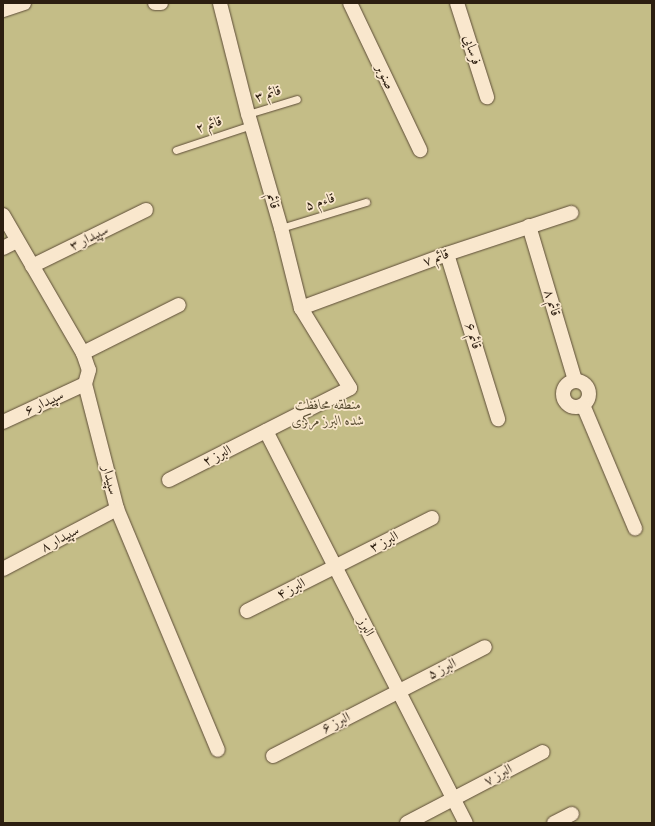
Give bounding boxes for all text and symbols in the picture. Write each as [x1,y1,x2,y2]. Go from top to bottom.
street label: فرسایی [459,33,485,67]
street label: صنوبر [372,62,398,92]
street label: قائم ۳ [253,82,283,106]
street label: قائم ۲ [194,113,224,137]
street label: قاءم ۵ [303,190,337,214]
street label: قائم [263,191,283,211]
street label: سپیدار ۳ [67,221,111,255]
street label: قائم ۷ [421,246,451,270]
street label: قائم ۸ [540,288,564,318]
street label: قائم ۶ [461,321,485,351]
street label: سپیدار ۶ [22,387,66,419]
park label: منطقه محافظت شده البرز مرکزی [291,397,365,430]
street label: البرز ۲ [200,442,234,470]
street label: سپیدار [98,463,122,497]
street label: سپیدار ۸ [38,522,82,556]
street label: البرز ۳ [367,528,401,556]
street label: البرز ۴ [274,575,308,603]
street label: البرز [354,615,378,639]
street label: البرز ۵ [425,655,459,683]
street label: البرز ۶ [319,709,353,737]
street label: البرز ۷ [481,761,515,789]

